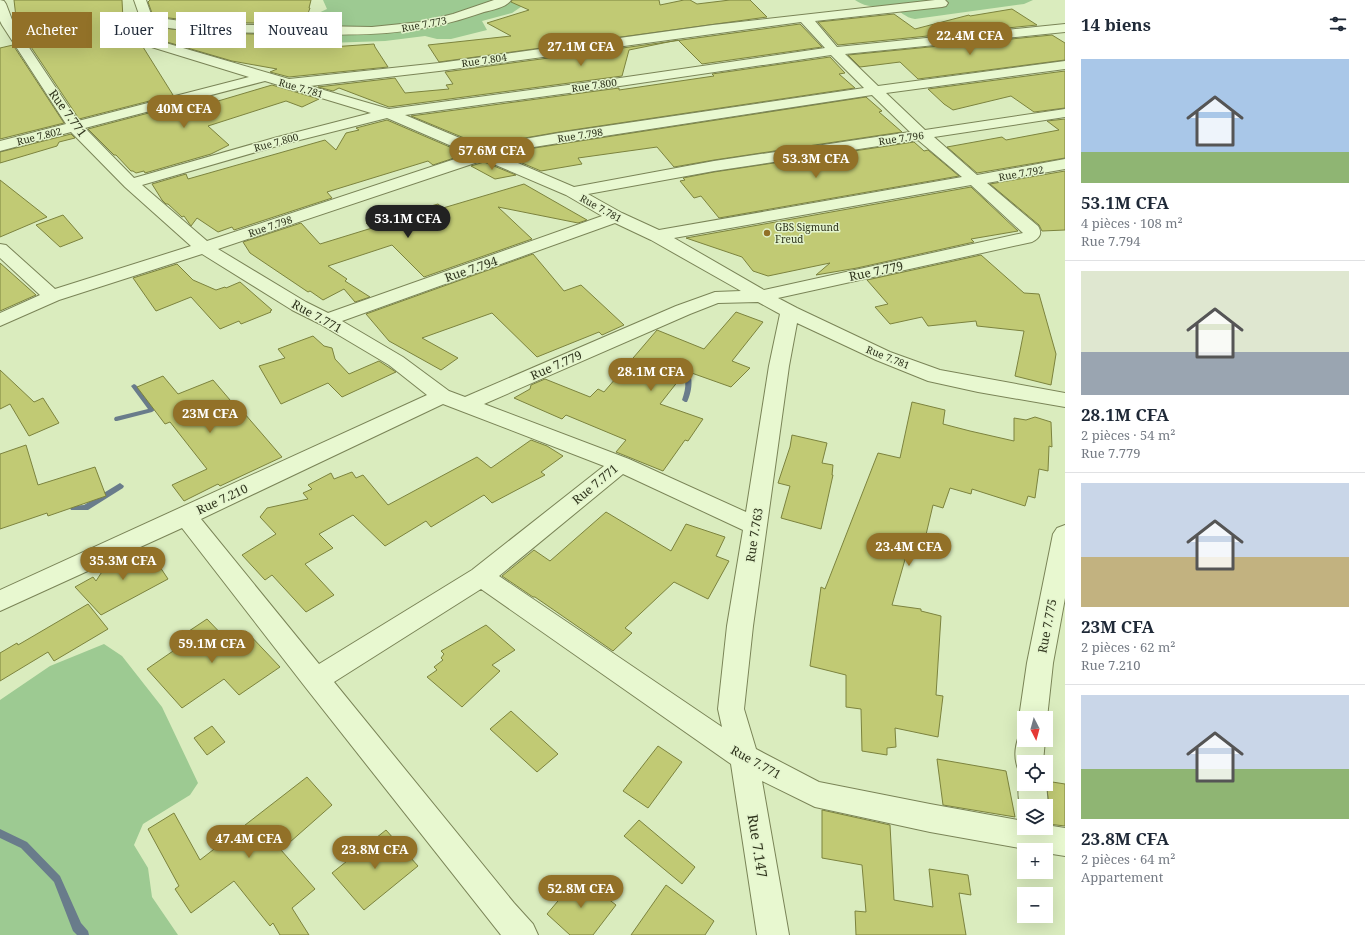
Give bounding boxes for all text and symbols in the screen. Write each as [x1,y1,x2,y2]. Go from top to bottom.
chip: Acheter [12,12,92,48]
chip: Louer [100,12,168,48]
chip: Filtres [176,12,246,48]
chip: Nouveau [254,12,342,48]
street label: Rue 7.773 [400,13,448,35]
text: 14 biens [1081,13,1151,36]
icon: filters [1327,13,1349,35]
pin: 22.4M CFA [924,22,1016,56]
text: 22.4M CFA [936,26,1004,44]
pin: 27.1M CFA [535,33,627,67]
text: 27.1M CFA [547,37,615,55]
street label: Rue 7.804 [460,50,508,70]
street label: Rue 7.781 [277,75,325,101]
street label: Rue 7.800 [570,75,618,95]
icon: home [1179,85,1251,157]
street label: Rue 7.771 [45,86,91,140]
pin: 40M CFA [147,95,221,129]
text: 40M CFA [156,99,212,117]
street label: Rue 7.802 [15,124,63,148]
street label: Rue 7.798 [556,124,604,145]
street label: Rue 7.796 [877,128,925,148]
street label: Rue 7.800 [252,129,300,155]
pin: 57.6M CFA [446,137,538,171]
text: 57.6M CFA [458,141,526,159]
pin: 53.3M CFA [770,145,862,179]
text: 53.3M CFA [782,149,850,167]
street label: Rue 7.792 [997,162,1045,184]
street label: Rue 7.781 [578,191,624,225]
text: 53.1M CFA [1081,191,1169,214]
pin: 53.1M CFA [362,205,454,239]
text: 53.1M CFA [374,209,442,227]
street label: Rue 7.798 [246,212,294,240]
text: 4 pièces · 108 m² [1081,214,1183,232]
place label: GBS Sigmund Freud [775,220,839,246]
marker: GBS Sigmund Freud [762,228,772,238]
text: Rue 7.794 [1081,232,1140,250]
street label: Rue 7.794 [442,252,500,286]
street label: Rue 7.779 [847,257,905,285]
street label: Rue 7.771 [289,295,345,337]
icon: home [1179,297,1251,369]
street label: Rue 7.781 [864,342,912,372]
street label: Rue 7.779 [527,346,585,384]
pin: 28.1M CFA [605,358,697,392]
text: 28.1M CFA [617,362,685,380]
pin: 23M CFA [173,400,247,434]
text: 28.1M CFA [1081,403,1169,426]
text: 23M CFA [182,404,238,422]
text: 2 pièces · 54 m² [1081,426,1175,444]
text: Rue 7.779 [1081,444,1140,462]
street label: Rue 7.771 [569,460,621,508]
street label: Rue 7.210 [194,480,251,518]
street label: Rue 7.763 [741,506,767,563]
icon: home [1179,509,1251,581]
pin: 23.4M CFA [863,533,955,567]
text: 23.4M CFA [875,537,943,555]
pin: 35.3M CFA [77,547,169,581]
text: 35.3M CFA [89,551,157,569]
street label: Rue 7.775 [1033,597,1061,655]
text: 23M CFA [1081,615,1154,638]
pin: 59.1M CFA [166,630,258,664]
text: 59.1M CFA [178,634,246,652]
text: 2 pièces · 62 m² [1081,638,1175,656]
text: Rue 7.210 [1081,656,1140,674]
north arrow [1017,711,1053,747]
map controls [1017,711,1053,923]
icon: home [1179,721,1251,793]
street label: Rue 7.771 [728,741,784,783]
button: locate [1017,755,1053,791]
button: layers [1017,799,1053,835]
street label: Rue 7.147 [744,813,772,879]
pin: 47.4M CFA [203,825,295,859]
text: 23.8M CFA [1081,827,1169,850]
text: 47.4M CFA [215,829,283,847]
pin: 23.8M CFA [329,836,421,870]
text: 23.8M CFA [341,840,409,858]
button: + [1017,843,1053,879]
text: 2 pièces · 64 m² [1081,850,1175,868]
text: Appartement [1081,868,1163,886]
pin: 52.8M CFA [535,875,627,909]
text: 52.8M CFA [547,879,615,897]
button: − [1017,887,1053,923]

